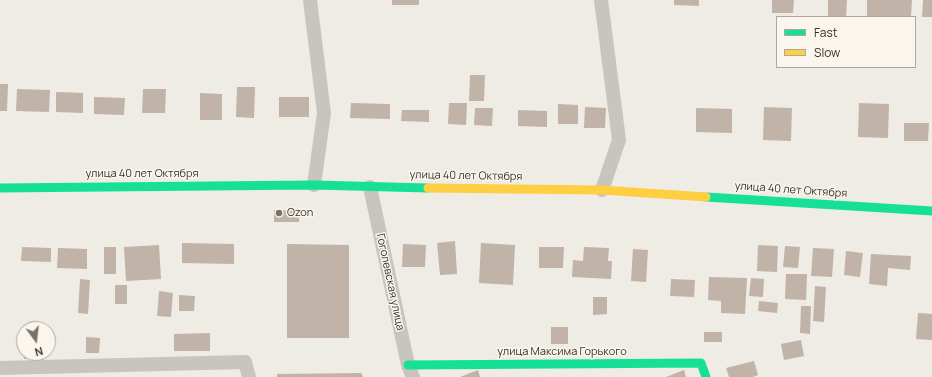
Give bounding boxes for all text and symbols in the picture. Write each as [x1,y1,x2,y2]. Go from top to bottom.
legend [776,16,916,68]
text: Fast [814,24,838,41]
text: Slow [814,44,840,61]
street label: улица 40 лет Октября [86,167,198,181]
street label: улица 40 лет Октября [409,168,523,184]
street label: улица 40 лет Октября [734,179,848,201]
place label: Ozon [287,206,313,220]
marker: Ozon [274,208,284,218]
street label: Гоголевская улица [373,232,407,332]
north arrow [16,321,56,361]
text: N [33,344,45,360]
street label: улица Максима Горького [497,345,627,359]

